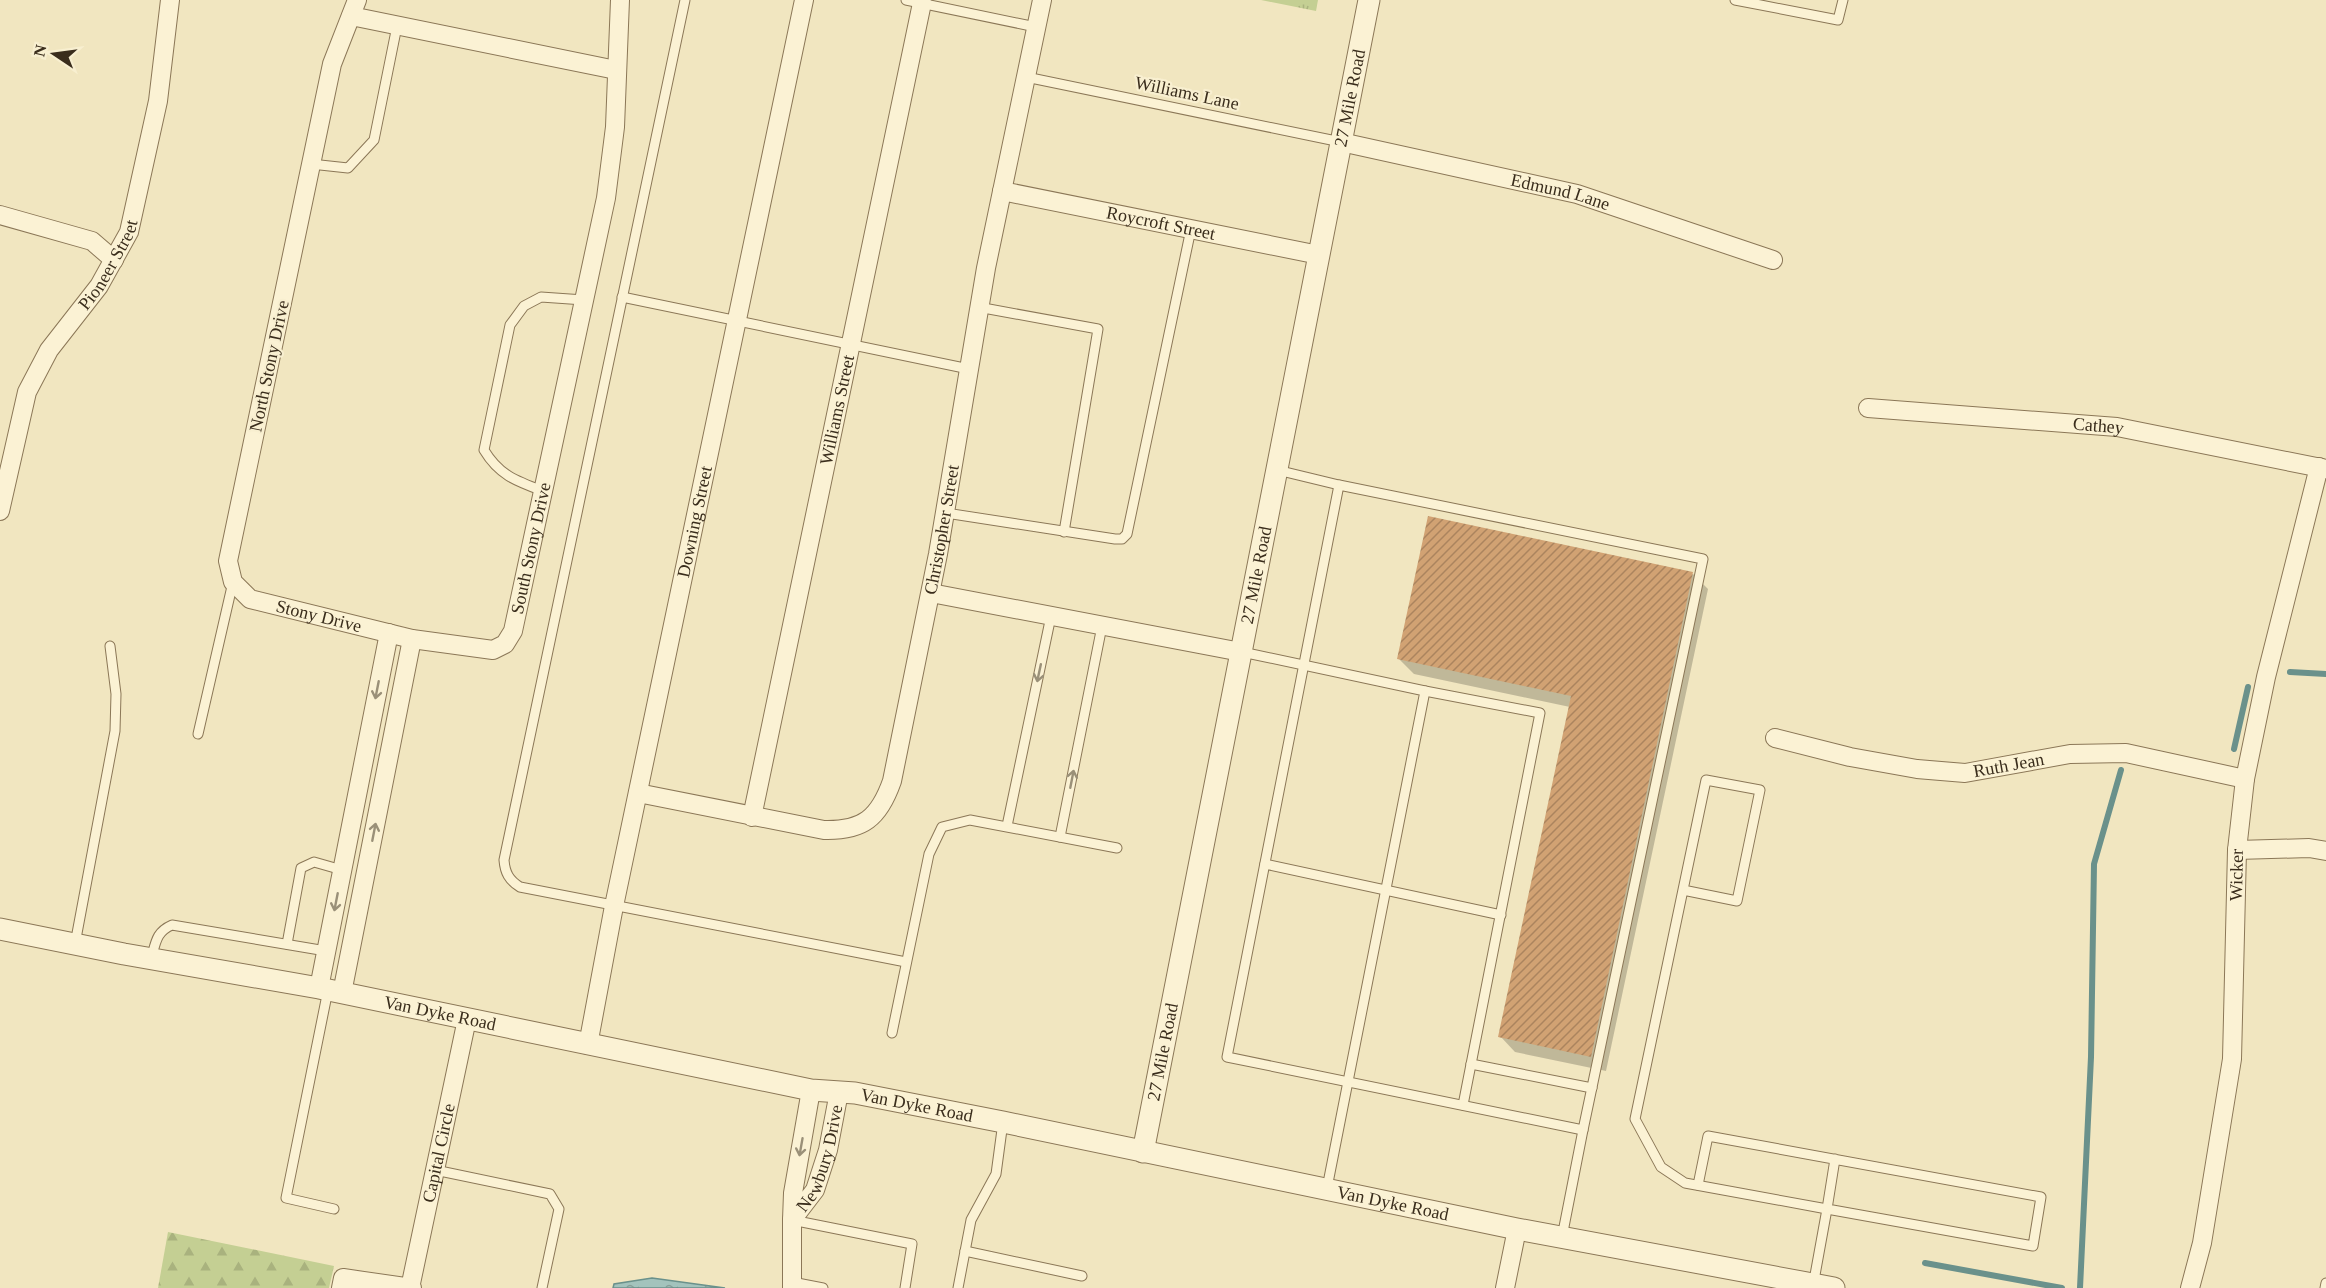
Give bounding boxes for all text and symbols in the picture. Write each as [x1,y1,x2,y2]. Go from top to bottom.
north arrow [24,24,84,84]
text: N [30,43,50,58]
street label: 27 Mile Road [1330,48,1369,149]
street label: Williams Lane [1133,72,1241,114]
street label: Edmund Lane [1509,170,1613,214]
street label: Roycroft Street [1105,202,1217,244]
street label: Pioneer Street [74,218,141,314]
street label: North Stony Drive [245,298,293,434]
street label: Williams Street [816,353,858,467]
street label: Cathey [2072,414,2126,438]
street label: Christopher Street [920,463,963,596]
street label: Downing Street [673,464,716,579]
street label: South Stony Drive [507,481,555,616]
street label: 27 Mile Road [1237,524,1276,626]
street label: Stony Drive [274,596,364,636]
one-way arrow [1033,663,1044,683]
one-way arrow [371,680,382,700]
street label: Ruth Jean [1972,749,2046,781]
one-way arrow [1067,770,1078,790]
one-way arrow [369,823,380,843]
street label: Wicker [2226,849,2247,901]
one-way arrow [330,892,341,912]
street label: Van Dyke Road [382,992,498,1034]
street label: 27 Mile Road [1143,1001,1182,1102]
street label: Van Dyke Road [859,1084,975,1126]
street label: Capital Circle [418,1102,459,1204]
street label: Newbury Drive [792,1103,846,1216]
one-way arrow [796,1137,807,1157]
street label: Van Dyke Road [1335,1182,1451,1225]

